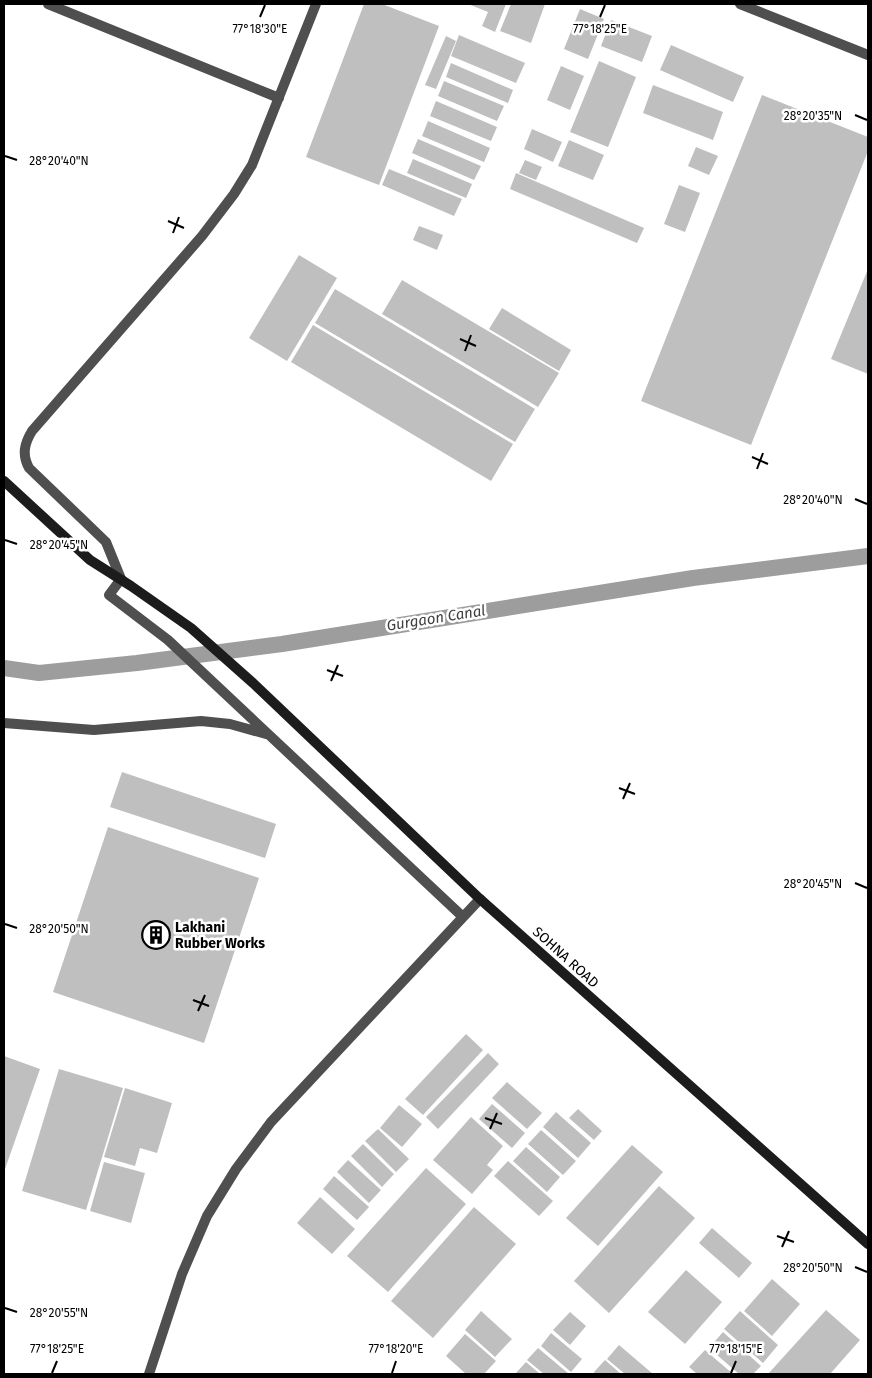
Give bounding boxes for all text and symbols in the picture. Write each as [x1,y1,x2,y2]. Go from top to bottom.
text: 77°18'30"E [232,22,288,36]
text: 77°18'25"E [573,22,627,36]
text: 28°20'35"N [784,109,842,123]
text: 28°20'40"N [29,154,89,168]
text: 28°20'40"N [783,493,843,507]
text: 28°20'45"N [30,538,88,552]
water label: Gurgaon Canal [385,601,487,635]
text: 28°20'45"N [784,877,842,891]
place label: Lakhani Rubber Works [175,919,265,952]
building icon: Lakhani Rubber Works [141,920,171,950]
text: 28°20'50"N [29,922,89,936]
street label: SOHNA ROAD [529,923,602,991]
text: 28°20'50"N [783,1261,843,1275]
text: 28°20'55"N [30,1306,88,1320]
text: 77°18'25"E [30,1342,84,1356]
text: 77°18'20"E [368,1342,424,1356]
text: 77°18'15"E [709,1342,763,1356]

